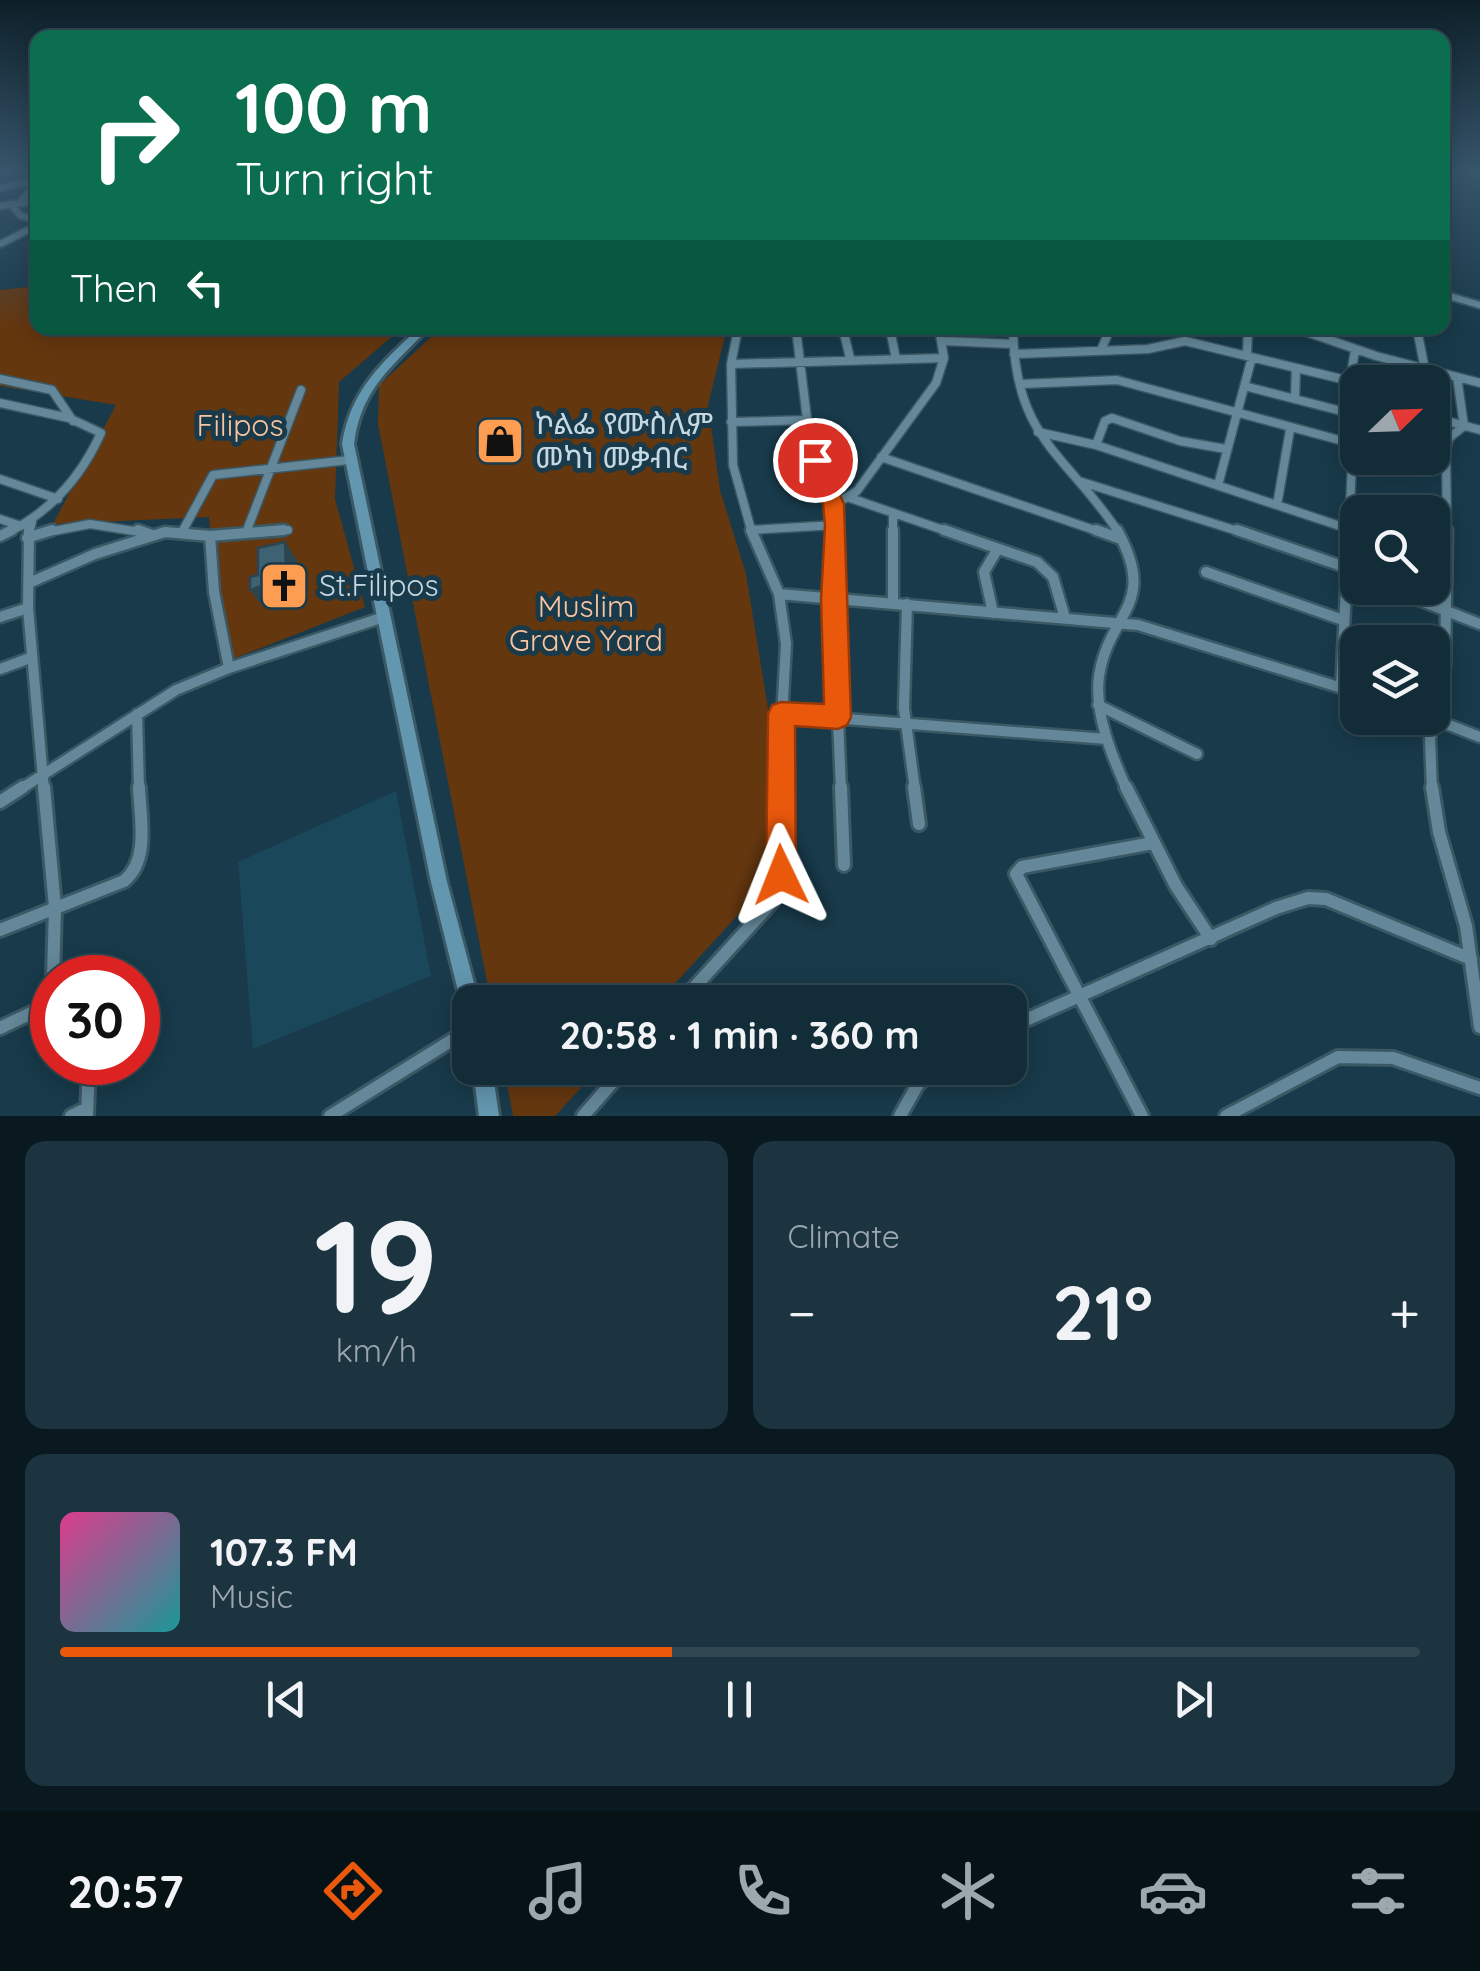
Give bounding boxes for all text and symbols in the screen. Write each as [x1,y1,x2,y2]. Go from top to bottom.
text: 100 m [235,63,432,151]
icon: right [70,70,200,200]
text: Turn right [235,150,434,206]
icon: left [178,260,233,315]
text: Then [70,264,158,312]
north arrow [1340,365,1450,475]
map controls [1340,365,1450,735]
place label: ኮልፌ የሙስሊም መካነ መቃብር [535,404,713,476]
park label: Filipos [196,406,284,444]
shop icon: ኮልፌ የሙስሊም መካነ መቃብር [474,415,526,467]
pin [773,418,858,503]
icon: arrive [788,433,843,488]
button: search [1340,495,1450,605]
church icon: St.Filipos [258,560,310,612]
place label: St.Filipos [319,566,439,604]
park label: Muslim Grave Yard [509,587,663,659]
button: layers [1340,625,1450,735]
position arrow [729,823,833,927]
speed limit sign: 30 [30,955,160,1085]
text: 20:58 · 1 min · 360 m [560,1011,919,1059]
text: 19 [314,1183,438,1346]
text: Climate [788,1216,900,1256]
text: 21° [1052,1265,1153,1359]
text: − [788,1278,816,1347]
text: + [1389,1278,1420,1347]
text: km/h [336,1330,417,1370]
text: 107.3 FM [210,1528,358,1576]
text: Music [210,1576,293,1616]
icon: previous [259,1672,314,1727]
icon: pause [712,1672,767,1727]
icon: next [1166,1672,1221,1727]
icon: directions [318,1856,388,1926]
icon: music [523,1856,593,1926]
icon: phone [728,1856,798,1926]
icon: climate [933,1856,1003,1926]
icon: car [1138,1856,1208,1926]
icon: filters [1343,1856,1413,1926]
text: 20:57 [67,1863,184,1919]

